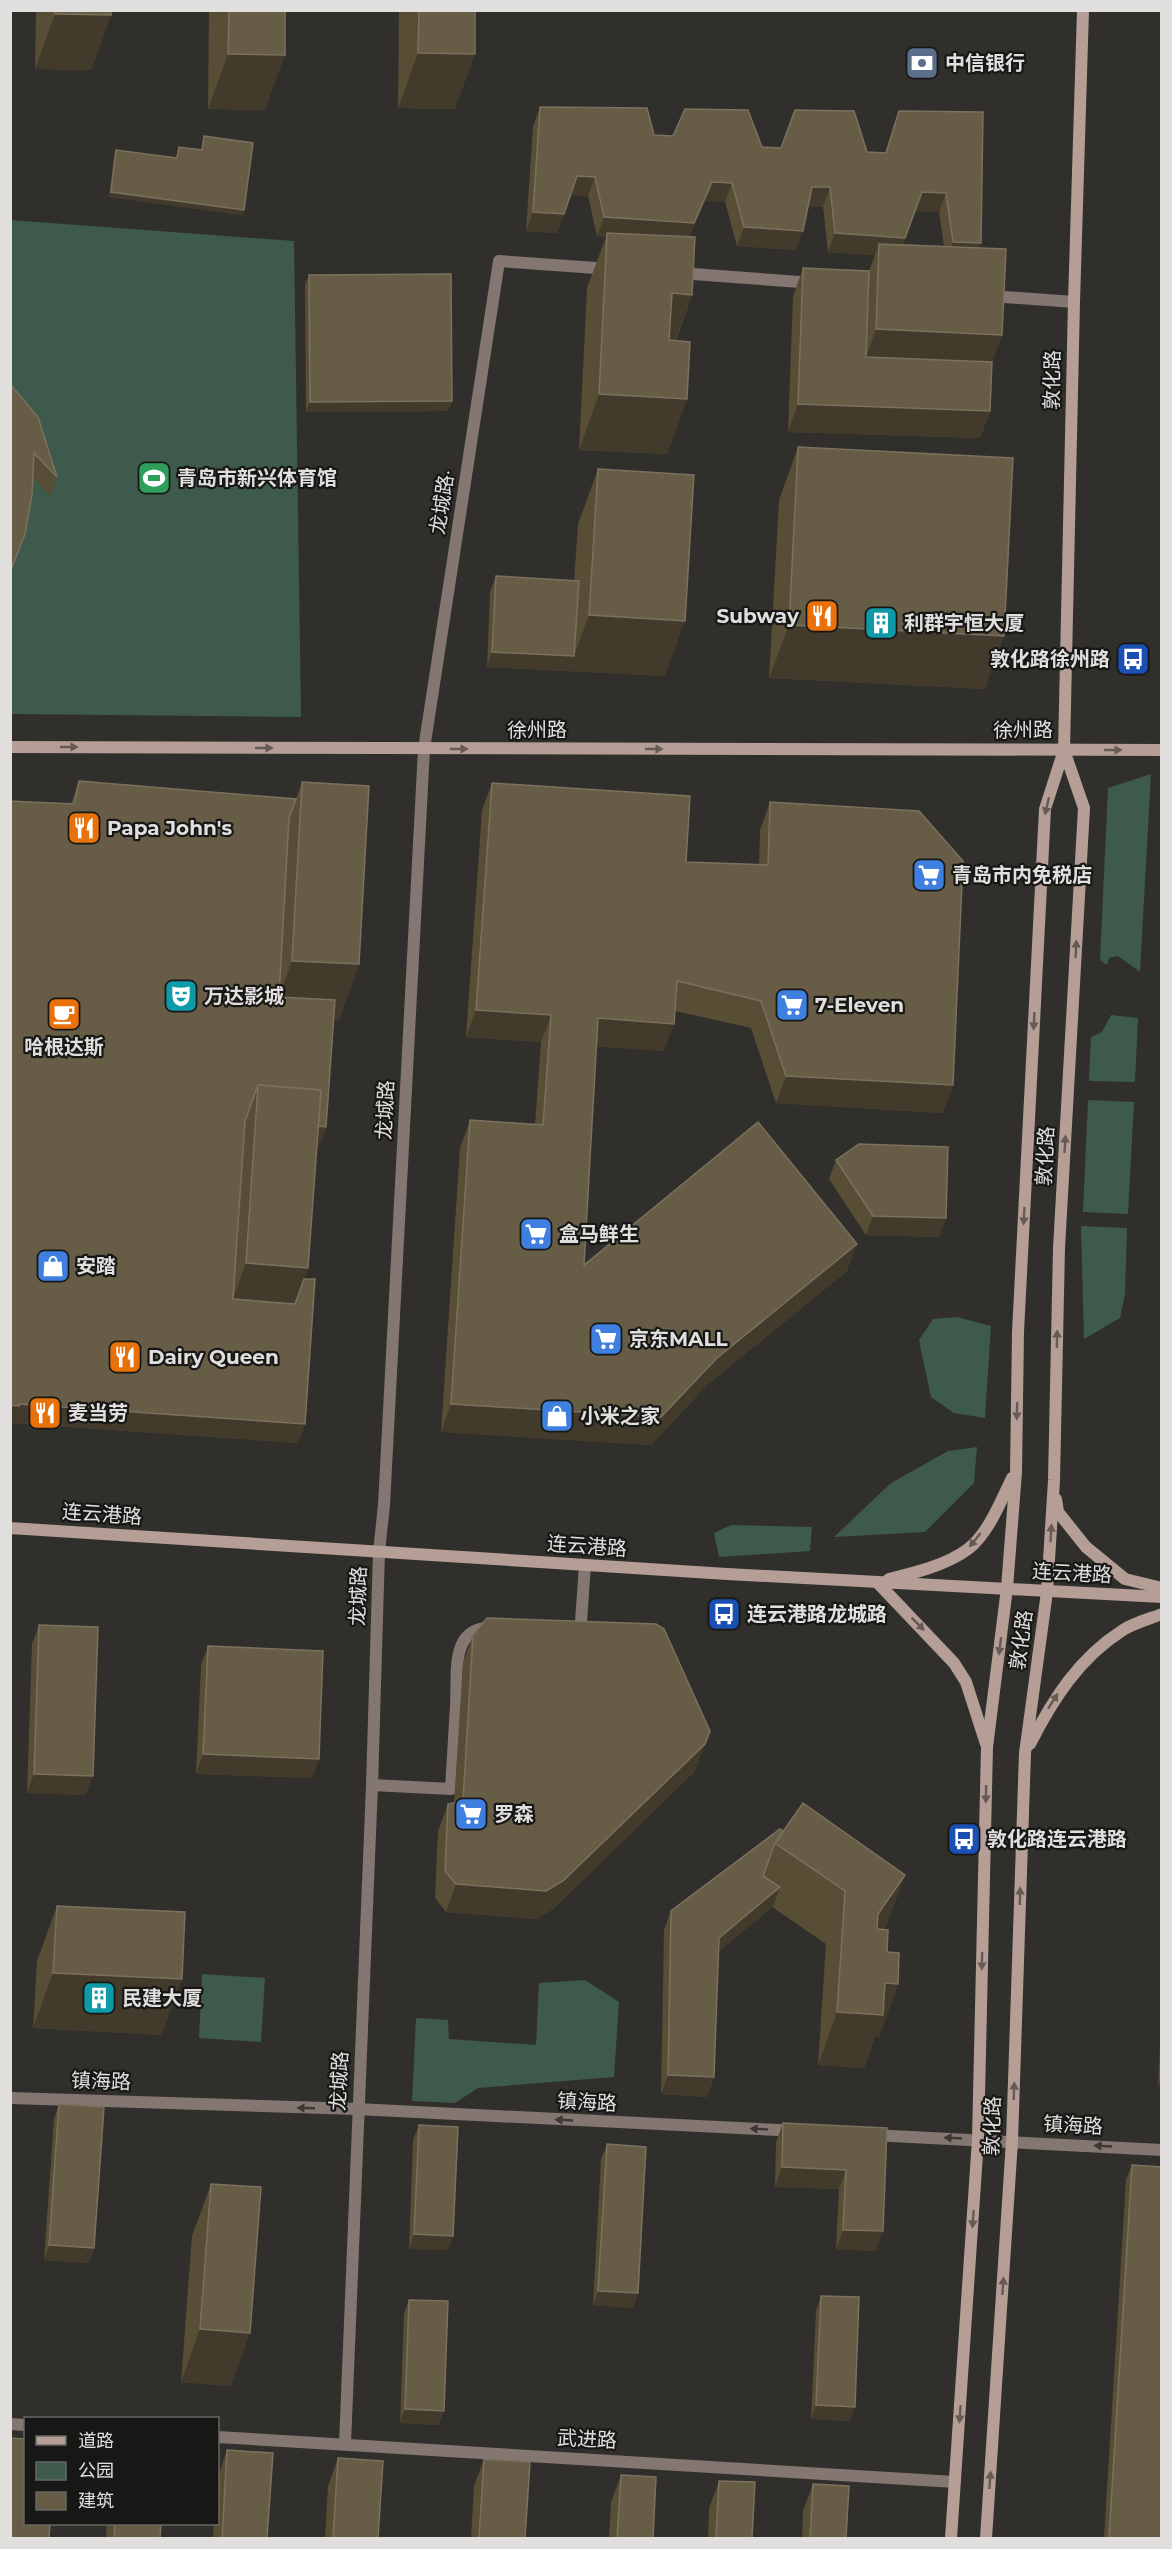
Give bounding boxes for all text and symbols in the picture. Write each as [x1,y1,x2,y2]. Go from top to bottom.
bank icon: 中信银行 [904,45,940,81]
place label: 中信银行 [945,51,1025,75]
street label: 敦化路 [1039,350,1065,410]
sports icon: 青岛市新兴体育馆 [136,460,172,496]
place label: 青岛市新兴体育馆 [177,466,337,490]
street label: 龙城路· [425,468,459,536]
restaurant icon: Subway [804,598,840,634]
place label: Subway [717,604,800,628]
building icon: 利群宇恒大厦 [863,605,899,641]
place label: 利群宇恒大厦 [904,611,1024,635]
bus stop icon: 敦化路徐州路 [1115,641,1151,677]
place label: 敦化路徐州路 [990,647,1110,671]
street label: 徐州路 [507,718,567,742]
street label: 徐州路 [993,718,1053,742]
one-way arrow [59,742,78,752]
one-way arrow [254,743,273,753]
one-way arrow [449,744,468,754]
one-way arrow [644,744,663,754]
one-way arrow [1103,745,1122,755]
one-way arrow [1042,796,1051,815]
restaurant icon: Papa John's [66,810,102,846]
place label: Papa John's [107,816,232,840]
supermarket icon: 青岛市内免税店 [911,857,947,893]
place label: 青岛市内免税店 [952,863,1092,887]
one-way arrow [1072,940,1081,959]
theatre icon: 万达影城 [163,978,199,1014]
place label: 万达影城 [204,984,284,1008]
supermarket icon: 7-Eleven [774,987,810,1023]
place label: 7-Eleven [815,993,904,1017]
cafe icon: 哈根达斯 [46,996,82,1032]
one-way arrow [1030,1012,1039,1031]
place label: 哈根达斯 [24,1035,104,1059]
street label: 龙城路 [371,1079,399,1141]
street label: 敦化路 [1031,1125,1059,1187]
one-way arrow [1061,1134,1070,1153]
one-way arrow [1020,1206,1029,1225]
supermarket icon: 盒马鲜生 [518,1216,554,1252]
place label: 盒马鲜生 [559,1222,639,1246]
shop icon: 安踏 [35,1248,71,1284]
place label: 安踏 [76,1254,116,1278]
supermarket icon: 京东MALL [588,1321,624,1357]
place label: 京东MALL [629,1327,728,1351]
one-way arrow [1052,1329,1062,1348]
restaurant icon: Dairy Queen [107,1339,143,1375]
place label: Dairy Queen [148,1345,279,1369]
restaurant icon: 麦当劳 [27,1395,63,1431]
shop icon: 小米之家 [539,1398,575,1434]
place label: 麦当劳 [68,1401,128,1425]
one-way arrow [1012,1401,1021,1420]
place label: 小米之家 [580,1404,660,1428]
street label: 连云港路 [61,1499,143,1529]
one-way arrow [1046,1524,1055,1543]
street label: 连云港路 [546,1531,628,1561]
one-way arrow [969,1532,982,1548]
street label: 连云港路 [1031,1559,1113,1587]
street label: 龙城路 [345,1566,371,1626]
bus stop icon: 连云港路龙城路 [706,1596,742,1632]
place label: 连云港路龙城路 [747,1602,887,1626]
street label: 敦化路 [1005,1609,1037,1671]
one-way arrow [911,1616,925,1631]
one-way arrow [995,1637,1004,1656]
one-way arrow [1047,1693,1058,1709]
one-way arrow [981,1784,990,1803]
supermarket icon: 罗森 [453,1796,489,1832]
place label: 罗森 [494,1802,534,1826]
bus stop icon: 敦化路连云港路 [946,1821,982,1857]
place label: 敦化路连云港路 [987,1827,1127,1851]
one-way arrow [1015,1886,1025,1905]
one-way arrow [977,1952,987,1971]
building icon: 民建大厦 [81,1980,117,2016]
place label: 民建大厦 [122,1986,202,2010]
street label: 龙城路 [325,2050,353,2112]
street label: 镇海路 [71,2068,131,2094]
one-way arrow [1009,2081,1018,2100]
street label: 镇海路 [556,2088,618,2116]
street label: 敦化路 [979,2096,1005,2156]
one-way arrow [297,2103,316,2112]
street label: 镇海路 [1042,2111,1104,2139]
one-way arrow [554,2116,573,2125]
one-way arrow [749,2125,768,2134]
one-way arrow [944,2134,963,2143]
one-way arrow [1094,2142,1113,2151]
one-way arrow [968,2210,978,2229]
one-way arrow [998,2276,1007,2295]
one-way arrow [955,2404,964,2423]
legend [24,2417,219,2525]
street label: 武进路 [556,2425,618,2453]
text: 道路 [78,2430,114,2452]
text: 公园 [78,2460,114,2482]
one-way arrow [985,2471,995,2490]
text: 建筑 [78,2490,114,2512]

